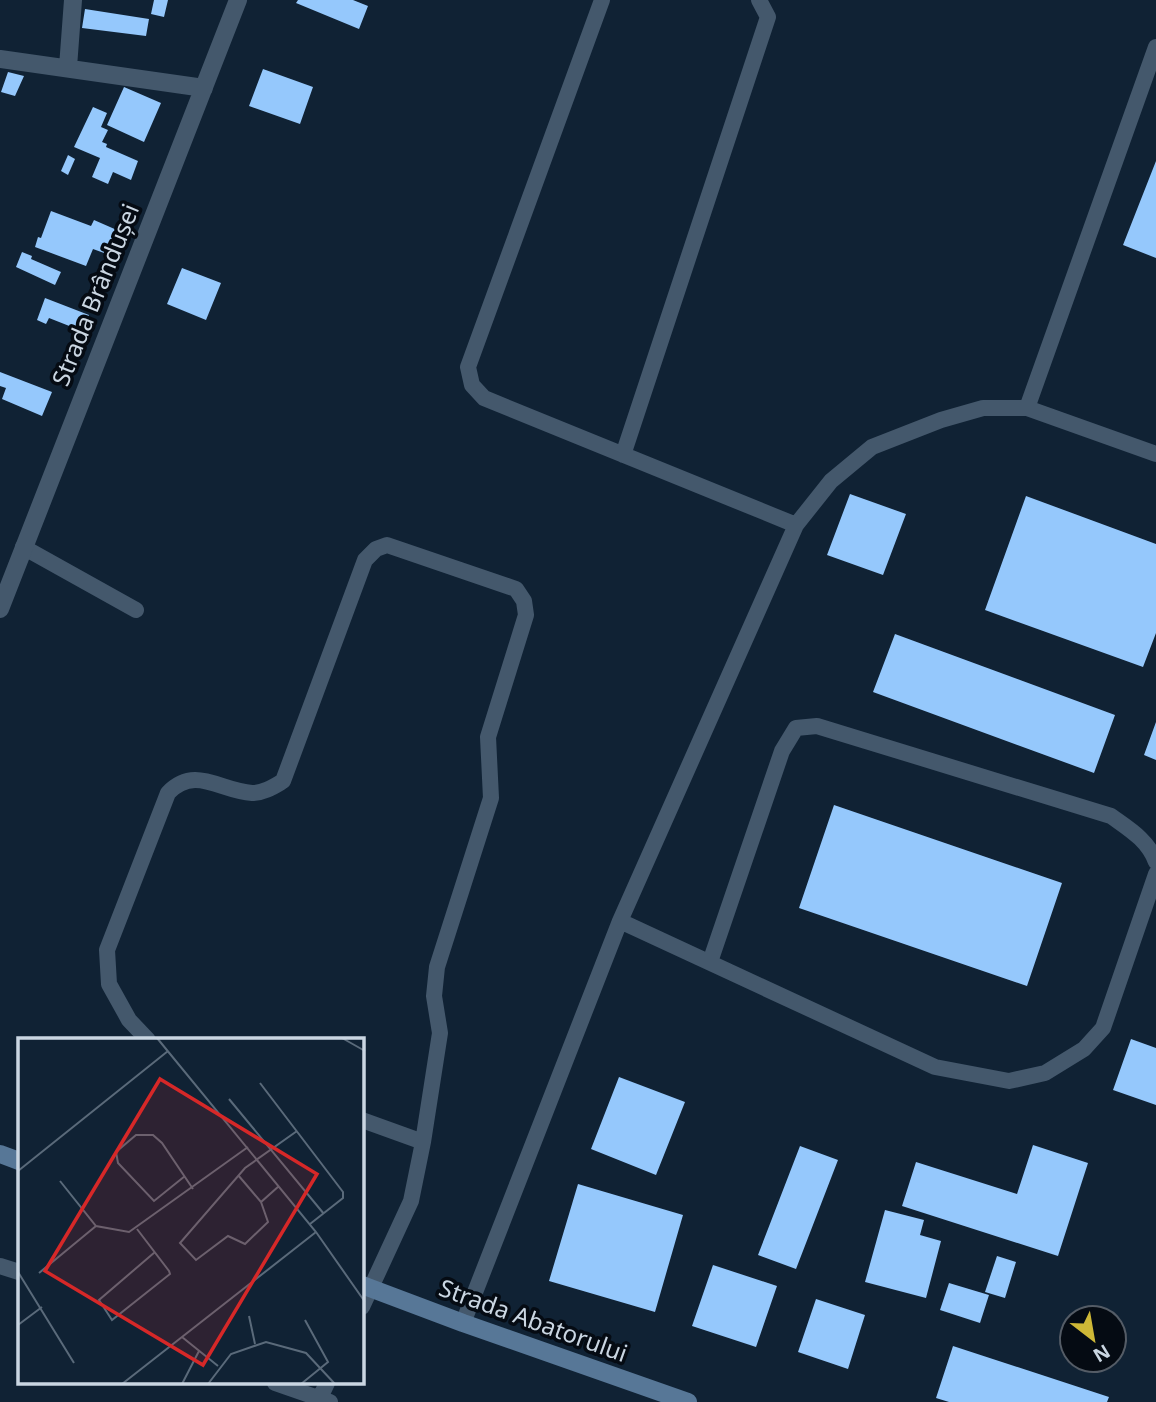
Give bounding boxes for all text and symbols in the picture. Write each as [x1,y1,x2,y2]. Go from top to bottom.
street label: Strada Brândușei [43,199,146,390]
inset map [18,1038,364,1384]
street label: Strada Abatorului [435,1270,632,1369]
north arrow [1058,1304,1128,1374]
text: N [1088,1338,1115,1369]

